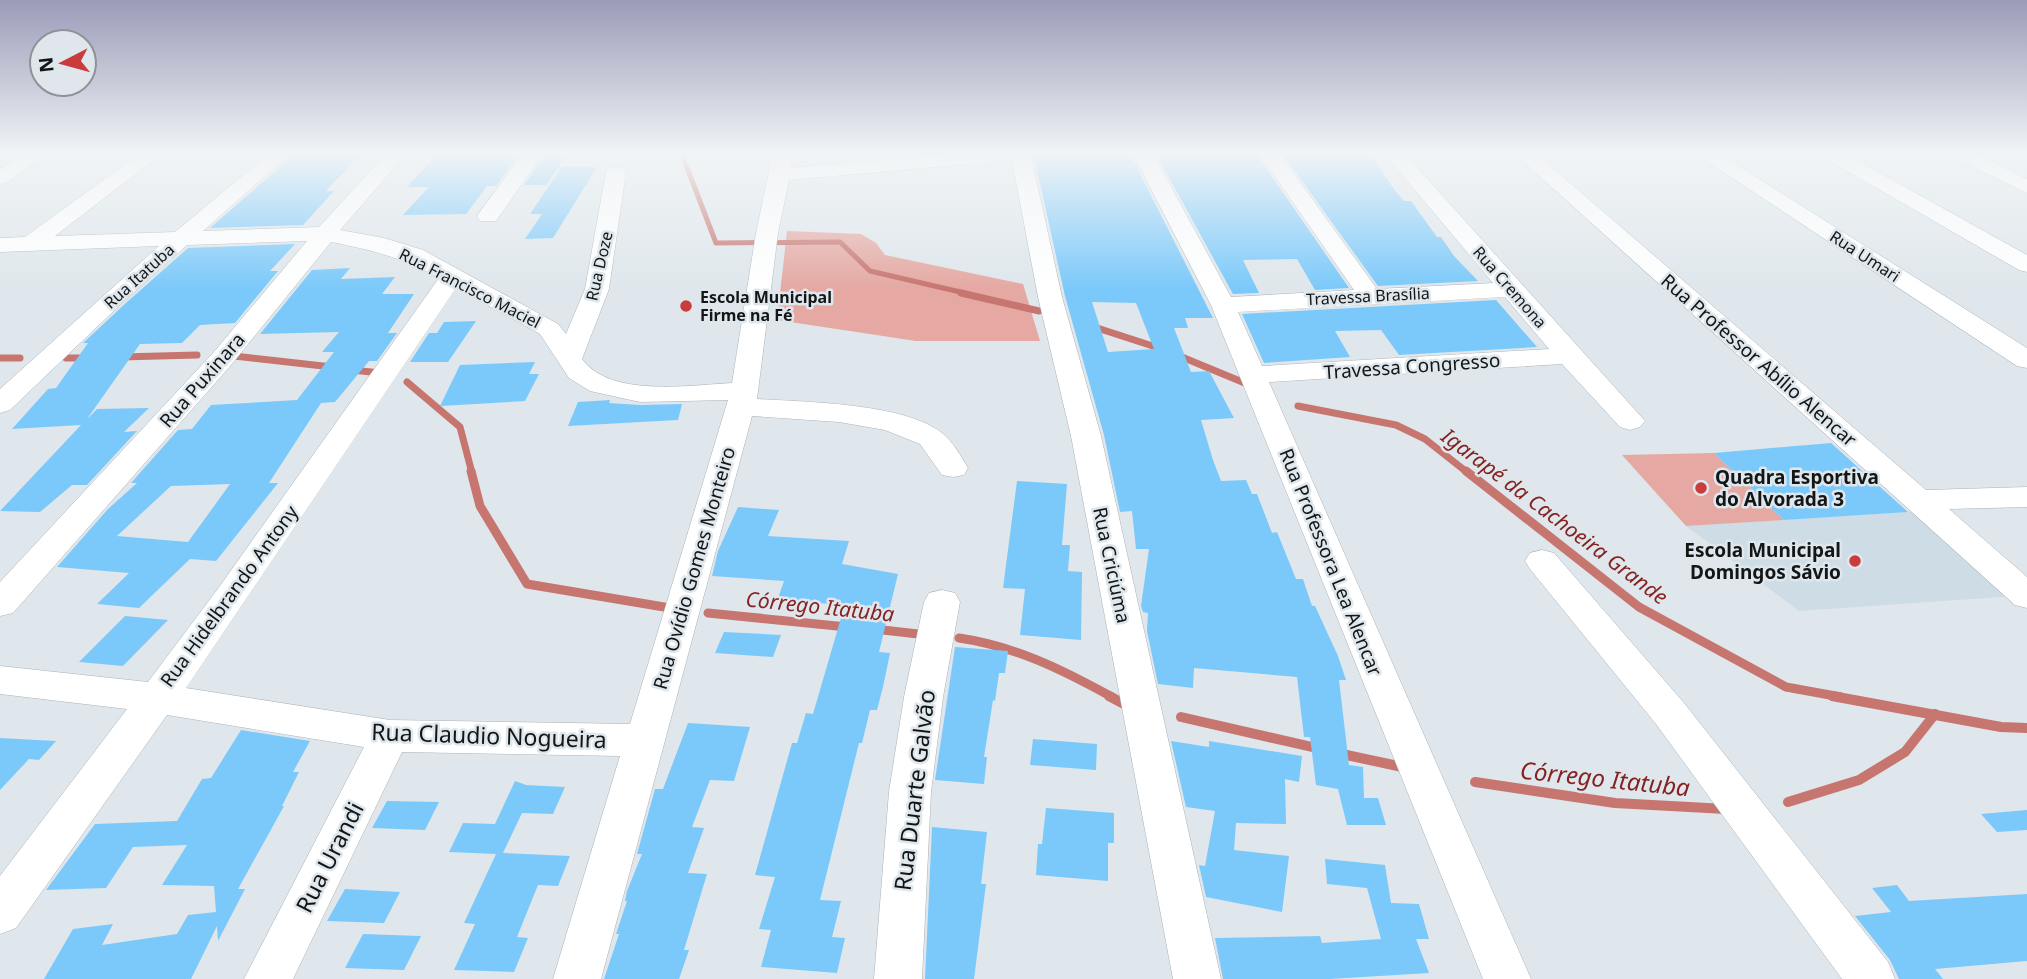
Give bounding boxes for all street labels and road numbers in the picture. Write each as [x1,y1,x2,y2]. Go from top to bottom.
street label: Rua Umari [1826,225,1904,287]
street label: Rua Doze [580,229,618,303]
street label: Rua Itatuba [99,239,179,313]
street label: Rua Cremona [1468,241,1552,333]
street label: Rua Francisco Maciel [396,243,544,333]
street label: Rua Professor Abílio Alencar [1656,268,1863,452]
street label: Travessa Brasília [1306,282,1430,310]
street label: Rua Puxinara [154,327,250,433]
street label: Travessa Congresso [1323,347,1501,385]
street label: Rua Ovídio Gomes Monteiro [647,444,741,692]
street label: Rua Professora Lea Alencar [1273,444,1389,680]
street label: Rua Hidelbrando Antony [154,500,304,692]
street label: Rua Criciúma [1087,505,1137,625]
street label: Rua Duarte Galvão [886,688,942,892]
street label: Rua Claudio Nogueira [371,715,607,755]
street label: Rua Urandi [287,796,371,918]

